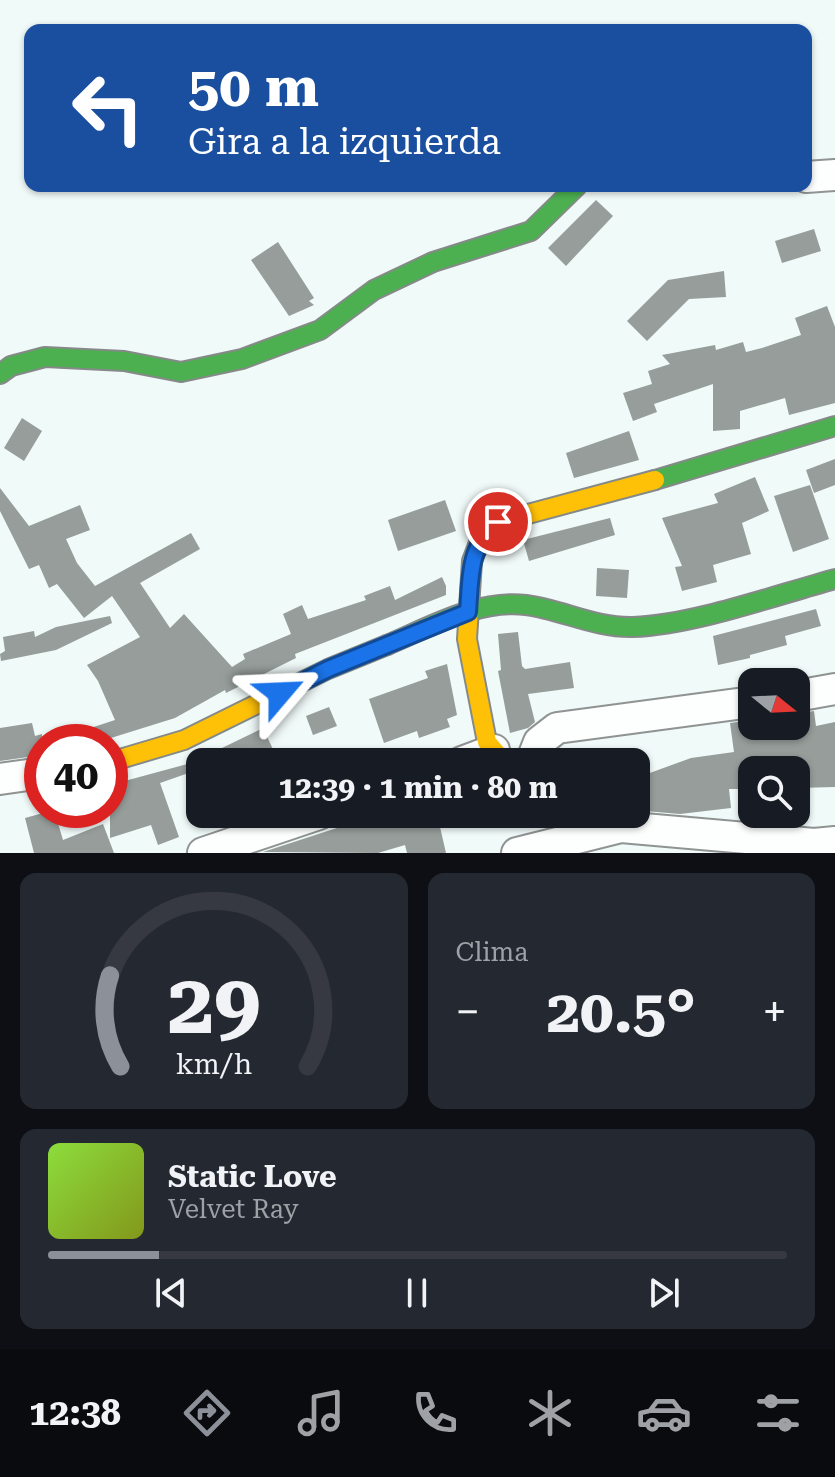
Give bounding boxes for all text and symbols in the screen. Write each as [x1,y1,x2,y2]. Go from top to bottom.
text: 50 m [188,54,319,120]
icon: left [56,56,160,160]
text: Gira a la izquierda [188,121,501,163]
pin [464,488,532,556]
icon: arrive [476,500,520,544]
position arrow [238,651,322,735]
north arrow [738,668,810,740]
map controls [738,668,810,828]
speed limit sign: 40 [24,724,128,828]
button: search [738,756,810,828]
text: 12:39 · 1 min · 80 m [278,770,558,805]
text: Clima [456,937,528,967]
text: 29 [167,956,260,1053]
text: 20.5° [546,976,696,1047]
text: − [456,986,480,1038]
text: + [762,986,787,1038]
text: km/h [175,1047,252,1081]
text: Static Love [168,1159,337,1194]
text: Velvet Ray [168,1194,299,1224]
icon: previous [149,1271,193,1315]
icon: pause [395,1271,439,1315]
icon: next [642,1271,686,1315]
icon: directions [179,1385,235,1441]
icon: music [293,1385,349,1441]
icon: phone [407,1385,463,1441]
icon: climate [522,1385,578,1441]
icon: car [636,1385,692,1441]
icon: filters [750,1385,806,1441]
text: 12:38 [29,1392,121,1434]

